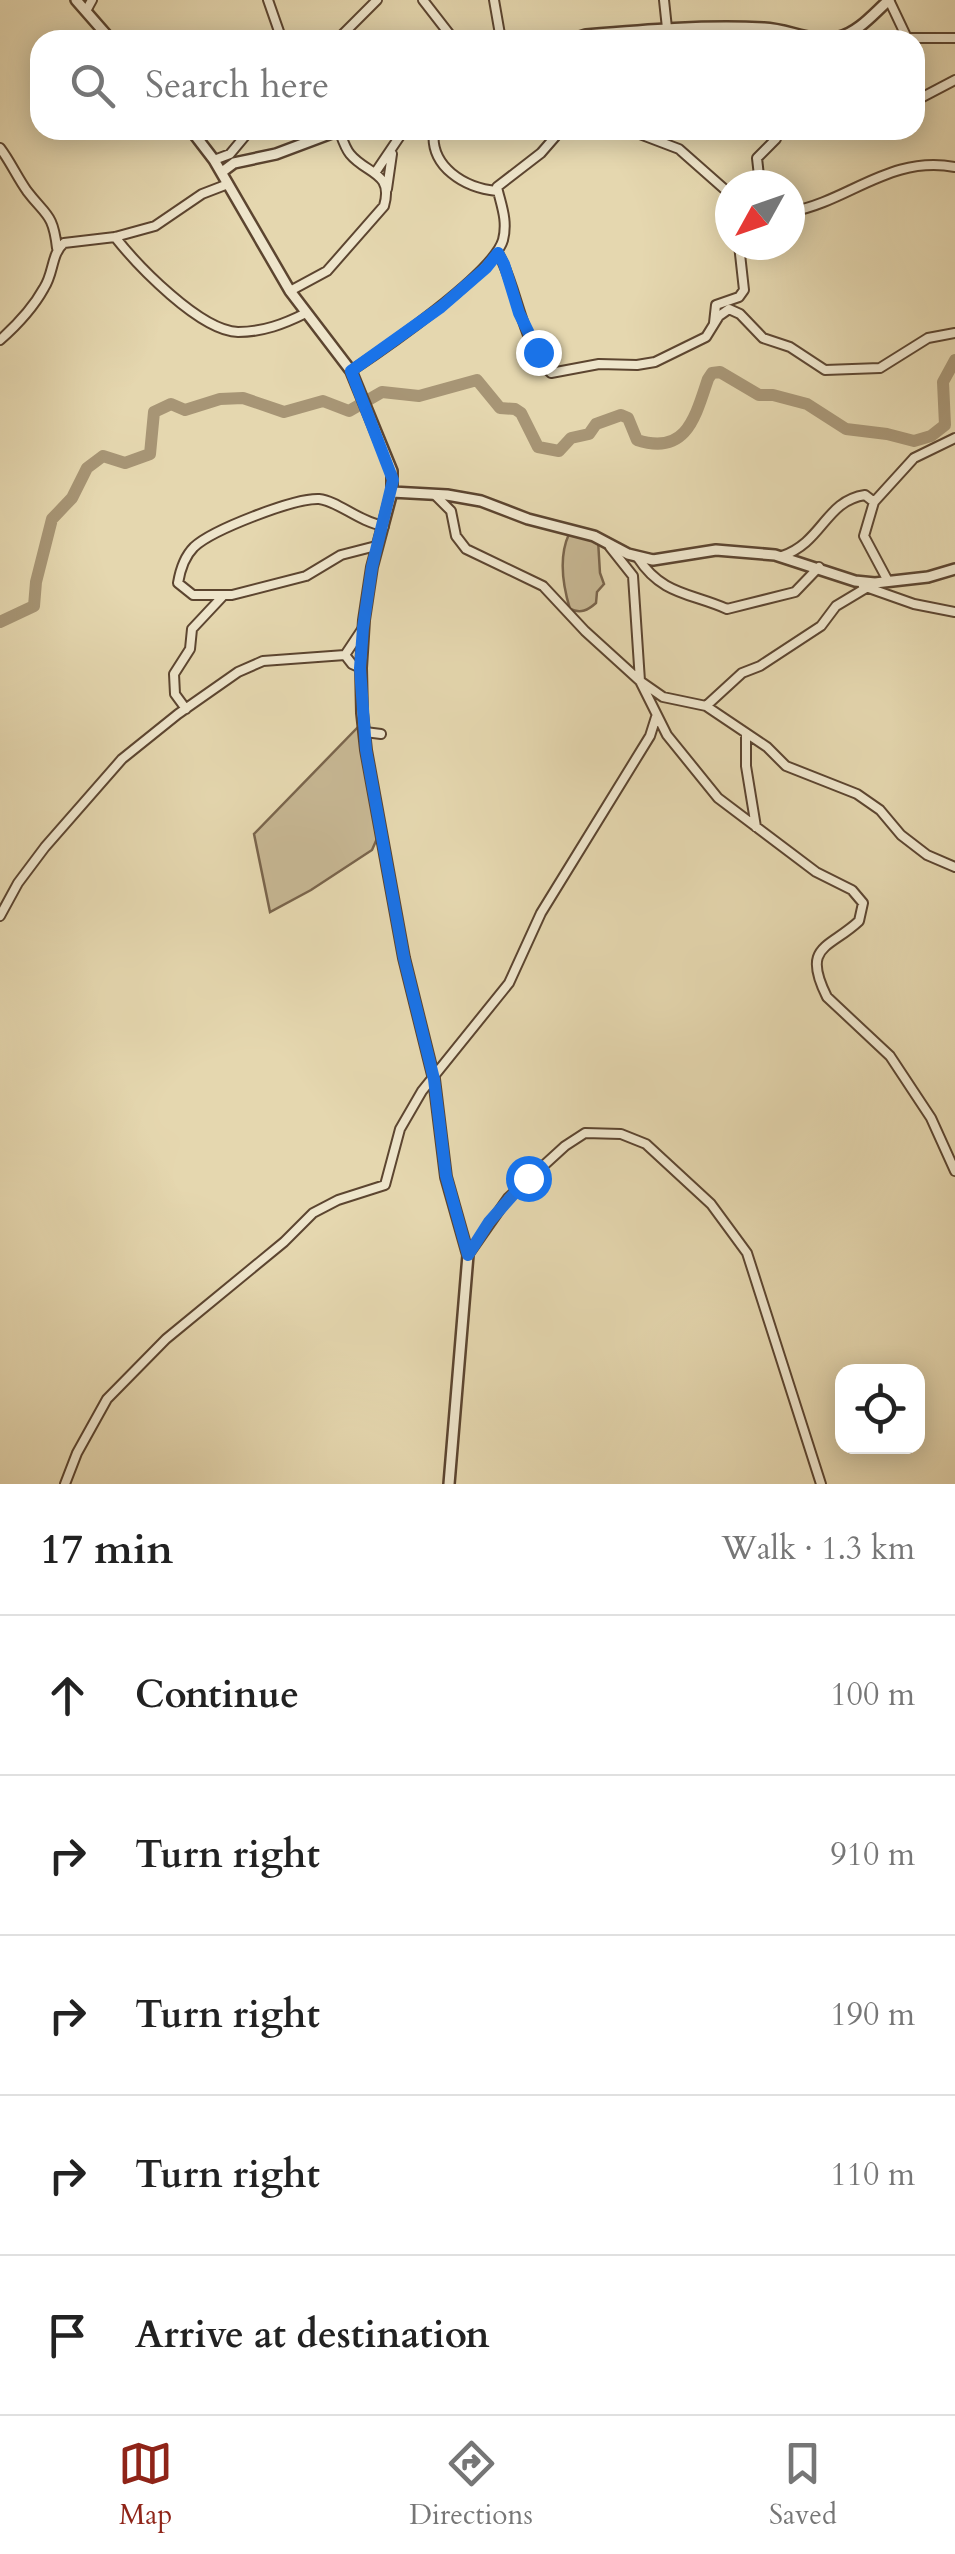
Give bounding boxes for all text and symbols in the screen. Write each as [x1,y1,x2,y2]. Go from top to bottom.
search box [30,30,925,140]
icon: search [65,58,120,113]
text: Search here [145,59,329,111]
north arrow [715,170,805,260]
route end [516,330,562,376]
route start [506,1156,552,1202]
map controls [835,1364,925,1454]
button: locate [835,1364,925,1454]
text: 17 min [40,1521,173,1578]
text: Walk · 1.3 km [722,1527,915,1571]
icon: ahead [40,1668,95,1723]
text: Continue [135,1669,299,1721]
text: 100 m [830,1673,915,1717]
icon: right [40,1828,95,1883]
text: Turn right [135,1829,320,1881]
text: 910 m [830,1833,915,1877]
icon: right [40,1988,95,2043]
text: Turn right [135,1989,320,2041]
text: 190 m [830,1993,915,2037]
icon: right [40,2148,95,2203]
text: Turn right [135,2149,320,2201]
text: 110 m [830,2153,915,2197]
icon: arrive [40,2308,95,2363]
text: Arrive at destination [135,2309,490,2361]
tab: Map [118,2436,173,2534]
tab: Directions [409,2436,533,2534]
tab: Saved [769,2436,837,2534]

